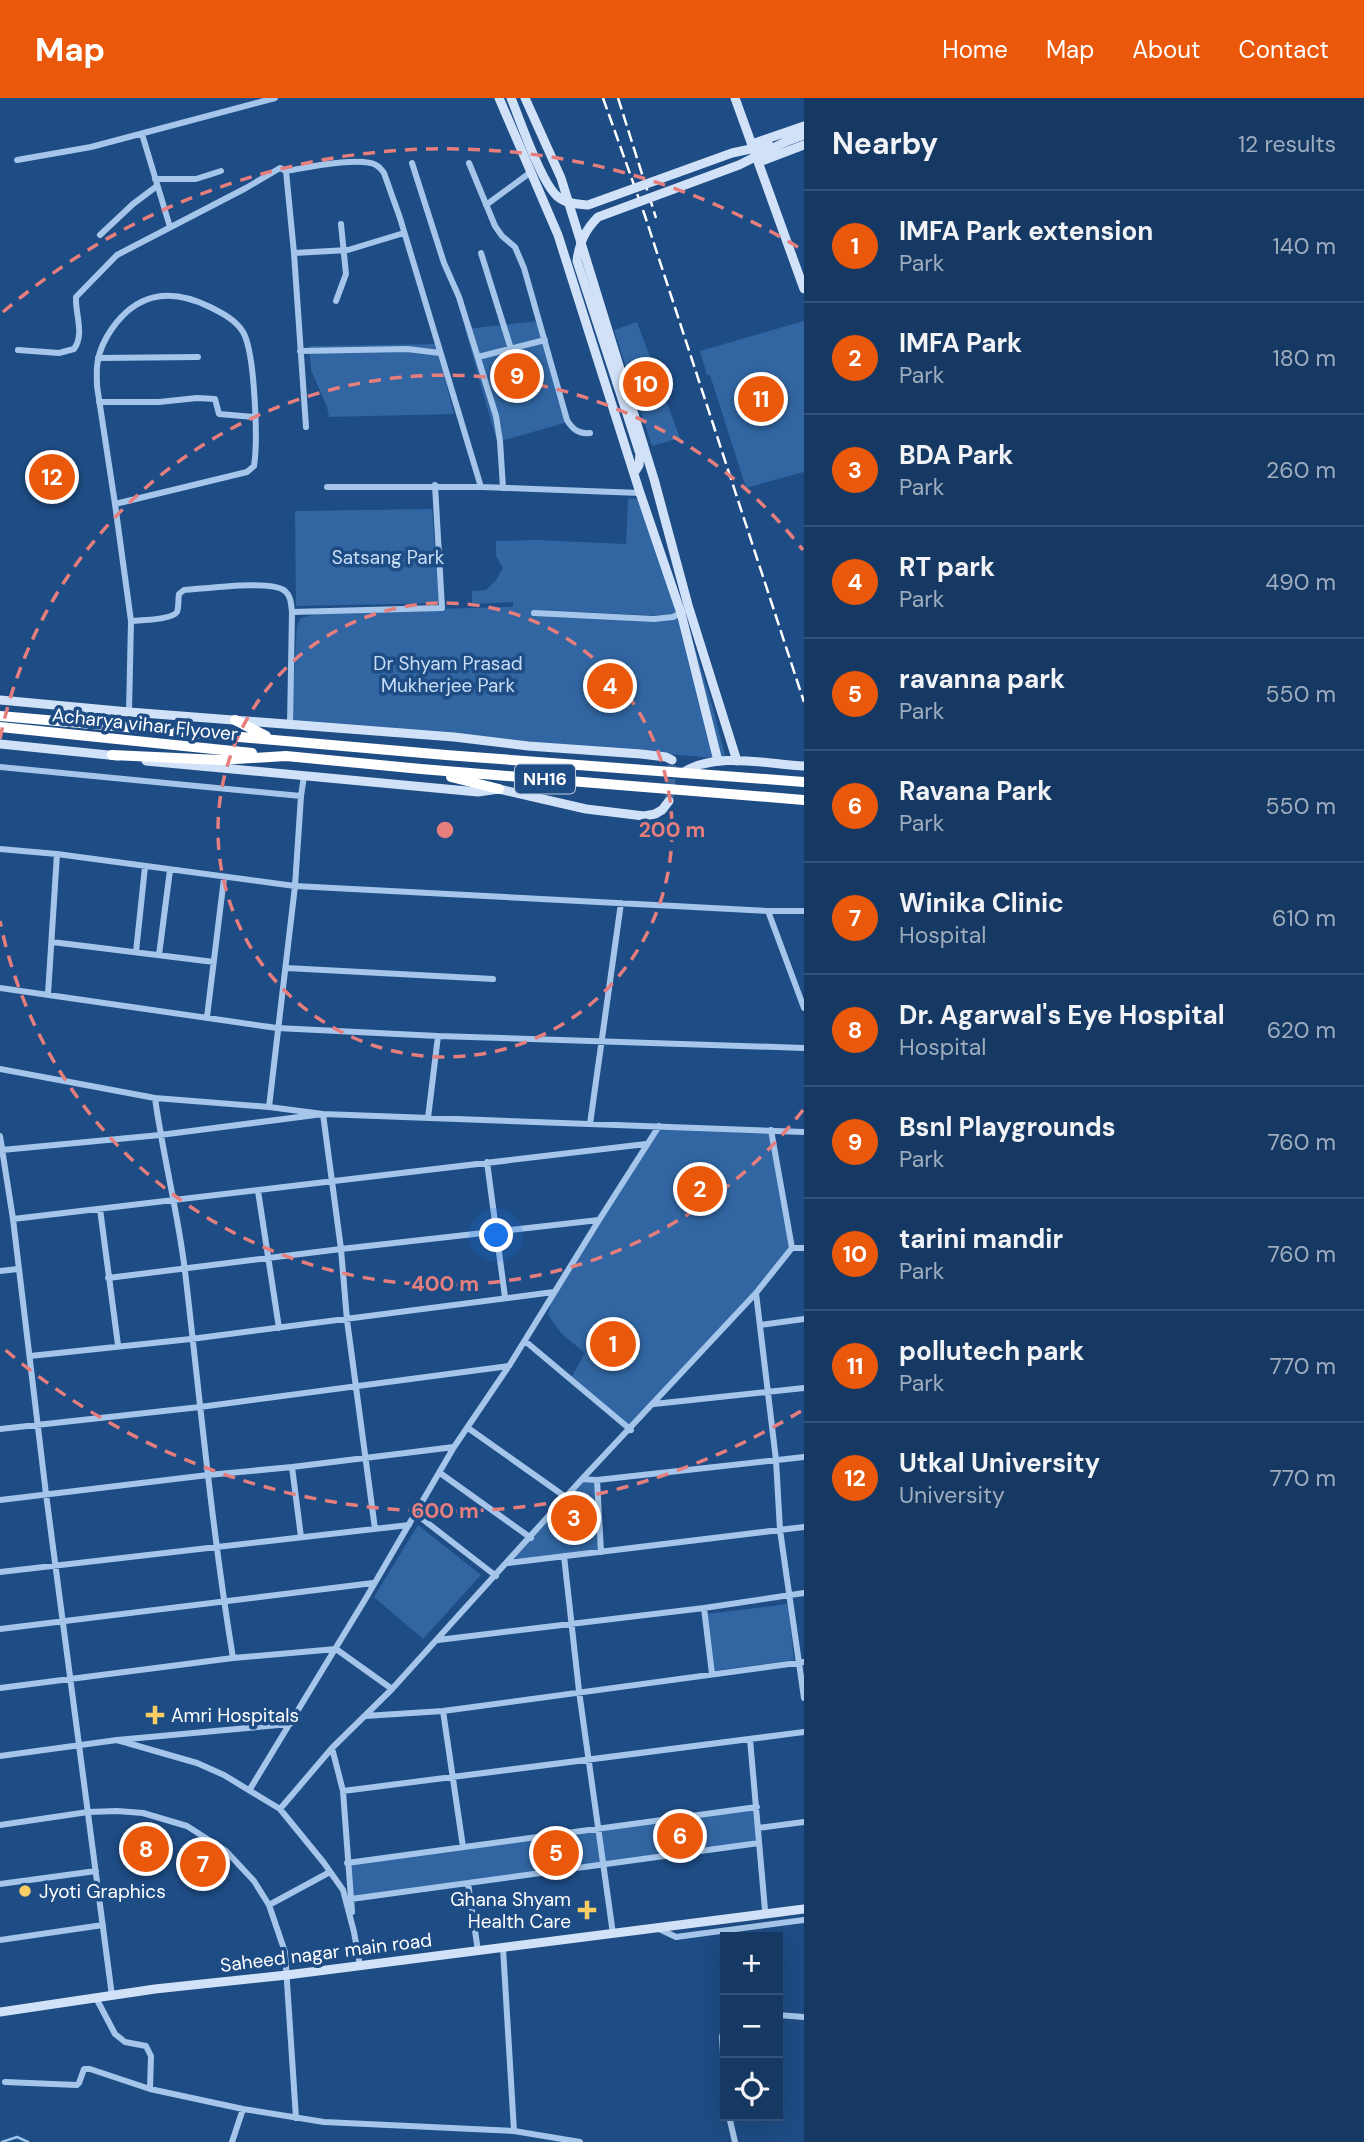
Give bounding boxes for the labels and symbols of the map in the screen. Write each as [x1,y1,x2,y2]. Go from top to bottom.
pin: 9 [494,350,540,402]
pin: 10 [623,358,669,410]
pin: 11 [738,373,784,425]
pin: 12 [29,451,75,503]
park label: Satsang Park [332,545,445,570]
park label: Dr Shyam Prasad Mukherjee Park [373,651,523,698]
pin: 4 [587,660,633,712]
street label: Acharya vihar Flyover [51,702,239,747]
road number: NH16 [515,764,575,794]
text: 200 m [639,816,705,844]
centre of rings [433,818,457,842]
pin: 2 [677,1163,723,1215]
your location [479,1218,513,1252]
text: 400 m [411,1270,479,1298]
pin: 1 [590,1318,636,1370]
pin: 3 [551,1492,597,1544]
text: 600 m [411,1497,479,1525]
place label: Amri Hospitals [171,1703,299,1728]
marker: Amri Hospitals [145,1705,165,1725]
pin: 6 [657,1810,703,1862]
pin: 8 [123,1823,169,1875]
pin: 5 [533,1827,579,1879]
pin: 7 [180,1838,226,1890]
place label: Jyoti Graphics [39,1879,166,1904]
marker: Jyoti Graphics [17,1883,33,1899]
place label: Ghana Shyam Health Care [450,1887,571,1934]
marker: Ghana Shyam Health Care [577,1900,597,1920]
street label: Saheed nagar main road [219,1927,433,1978]

